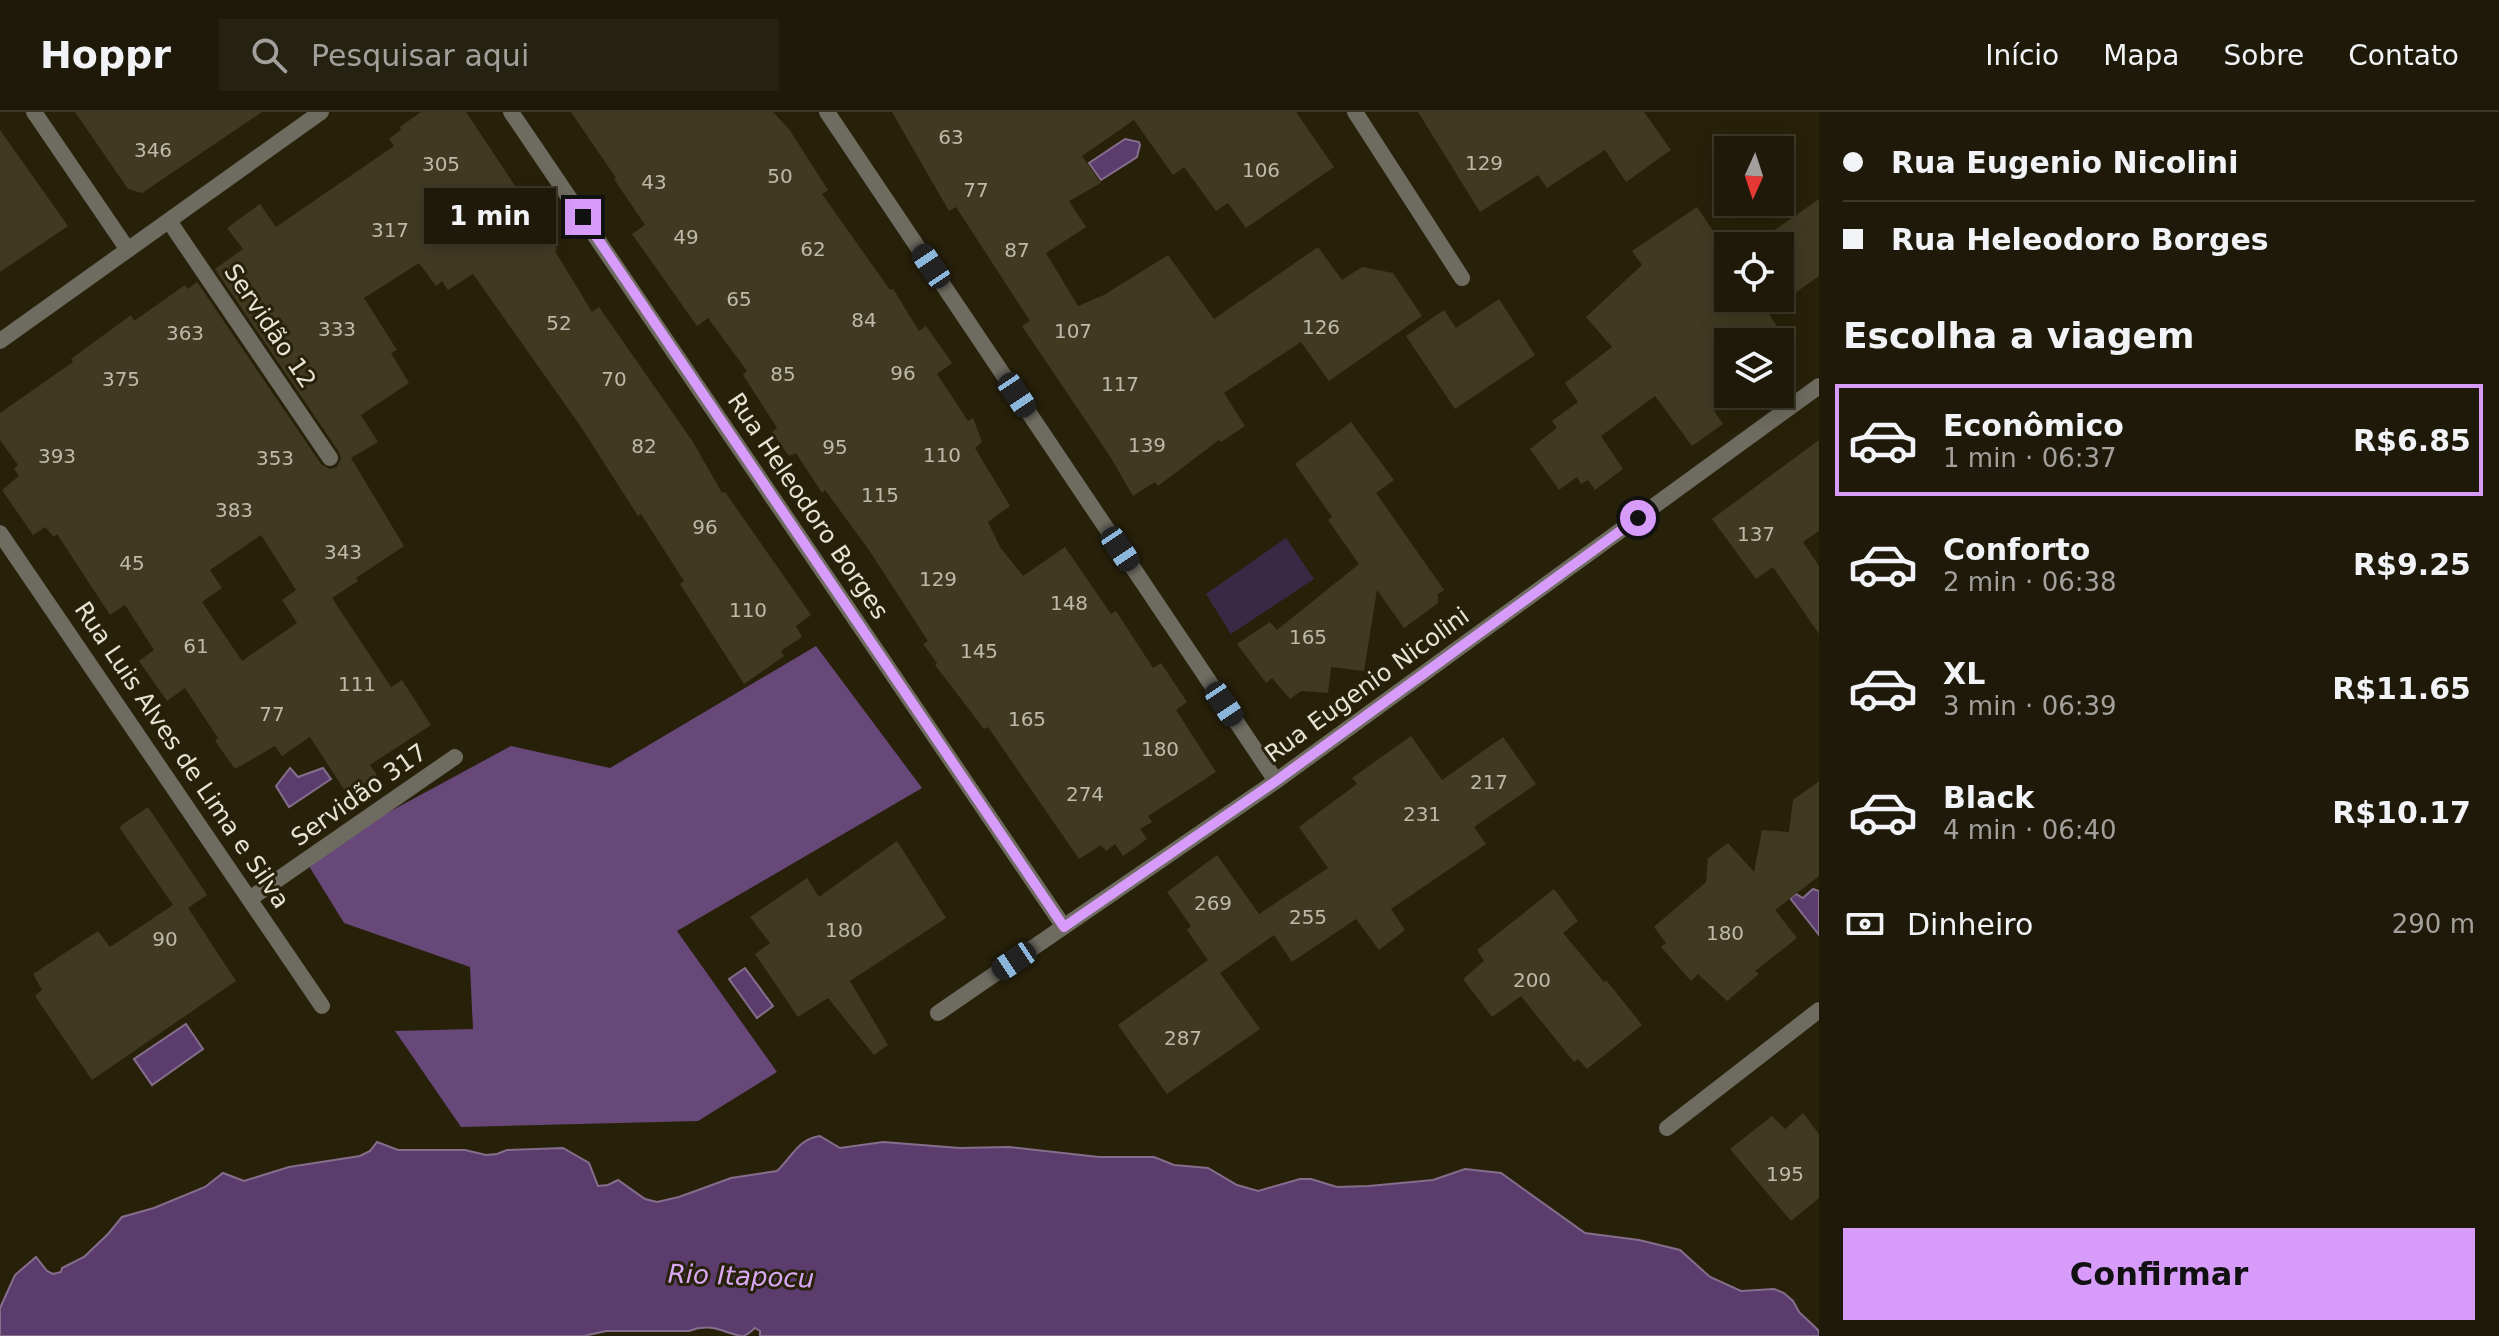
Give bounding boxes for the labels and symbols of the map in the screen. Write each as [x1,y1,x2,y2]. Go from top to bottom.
house number: 63 [938,125,964,149]
north arrow [1714,136,1794,216]
house number: 346 [134,138,172,162]
house number: 129 [1465,151,1503,175]
house number: 305 [422,152,460,176]
house number: 106 [1242,158,1280,182]
house number: 50 [767,164,793,188]
house number: 43 [641,170,667,194]
house number: 77 [963,178,989,202]
callout: 1 min [423,189,555,245]
route end [565,199,601,235]
house number: 317 [371,218,409,242]
house number: 49 [673,225,699,249]
house number: 62 [800,237,826,261]
house number: 87 [1004,238,1030,262]
car [908,239,954,293]
street label: Servidão 12 [218,259,322,393]
house number: 65 [726,287,752,311]
house number: 84 [851,308,877,332]
house number: 52 [546,311,572,335]
house number: 126 [1302,315,1340,339]
house number: 333 [318,317,356,341]
house number: 107 [1054,319,1092,343]
house number: 363 [166,321,204,345]
house number: 96 [890,361,916,385]
house number: 85 [770,362,796,386]
house number: 375 [102,367,140,391]
house number: 70 [601,367,627,391]
car [994,368,1040,422]
house number: 117 [1101,372,1139,396]
street label: Rua Heleodoro Borges [722,388,894,624]
house number: 139 [1128,433,1166,457]
house number: 82 [631,434,657,458]
house number: 95 [822,435,848,459]
house number: 110 [923,443,961,467]
house number: 393 [38,444,76,468]
house number: 353 [256,446,294,470]
house number: 115 [861,483,899,507]
house number: 383 [215,498,253,522]
route start [1620,500,1656,536]
house number: 96 [692,515,718,539]
car [1097,522,1143,576]
house number: 137 [1737,522,1775,546]
house number: 343 [324,540,362,564]
house number: 45 [119,551,145,575]
house number: 129 [919,567,957,591]
house number: 148 [1050,591,1088,615]
street label: Rua Luis Alves de Lima e Silva [69,596,295,914]
house number: 110 [729,598,767,622]
street label: Rua Eugenio Nicolini [1259,602,1475,768]
house number: 165 [1289,625,1327,649]
house number: 61 [183,634,209,658]
house number: 145 [960,639,998,663]
house number: 111 [338,672,376,696]
car [1201,677,1247,731]
house number: 77 [259,702,285,726]
house number: 165 [1008,707,1046,731]
house number: 180 [1141,737,1179,761]
street label: Servidão 317 [286,738,432,852]
house number: 217 [1470,770,1508,794]
house number: 274 [1066,782,1104,806]
house number: 231 [1403,802,1441,826]
house number: 269 [1194,891,1232,915]
house number: 255 [1289,905,1327,929]
house number: 180 [825,918,863,942]
house number: 180 [1706,921,1744,945]
house number: 90 [152,927,178,951]
car [987,938,1041,984]
house number: 200 [1513,968,1551,992]
house number: 287 [1164,1026,1202,1050]
house number: 195 [1766,1162,1804,1186]
water label: Rio Itapocu [667,1258,815,1294]

